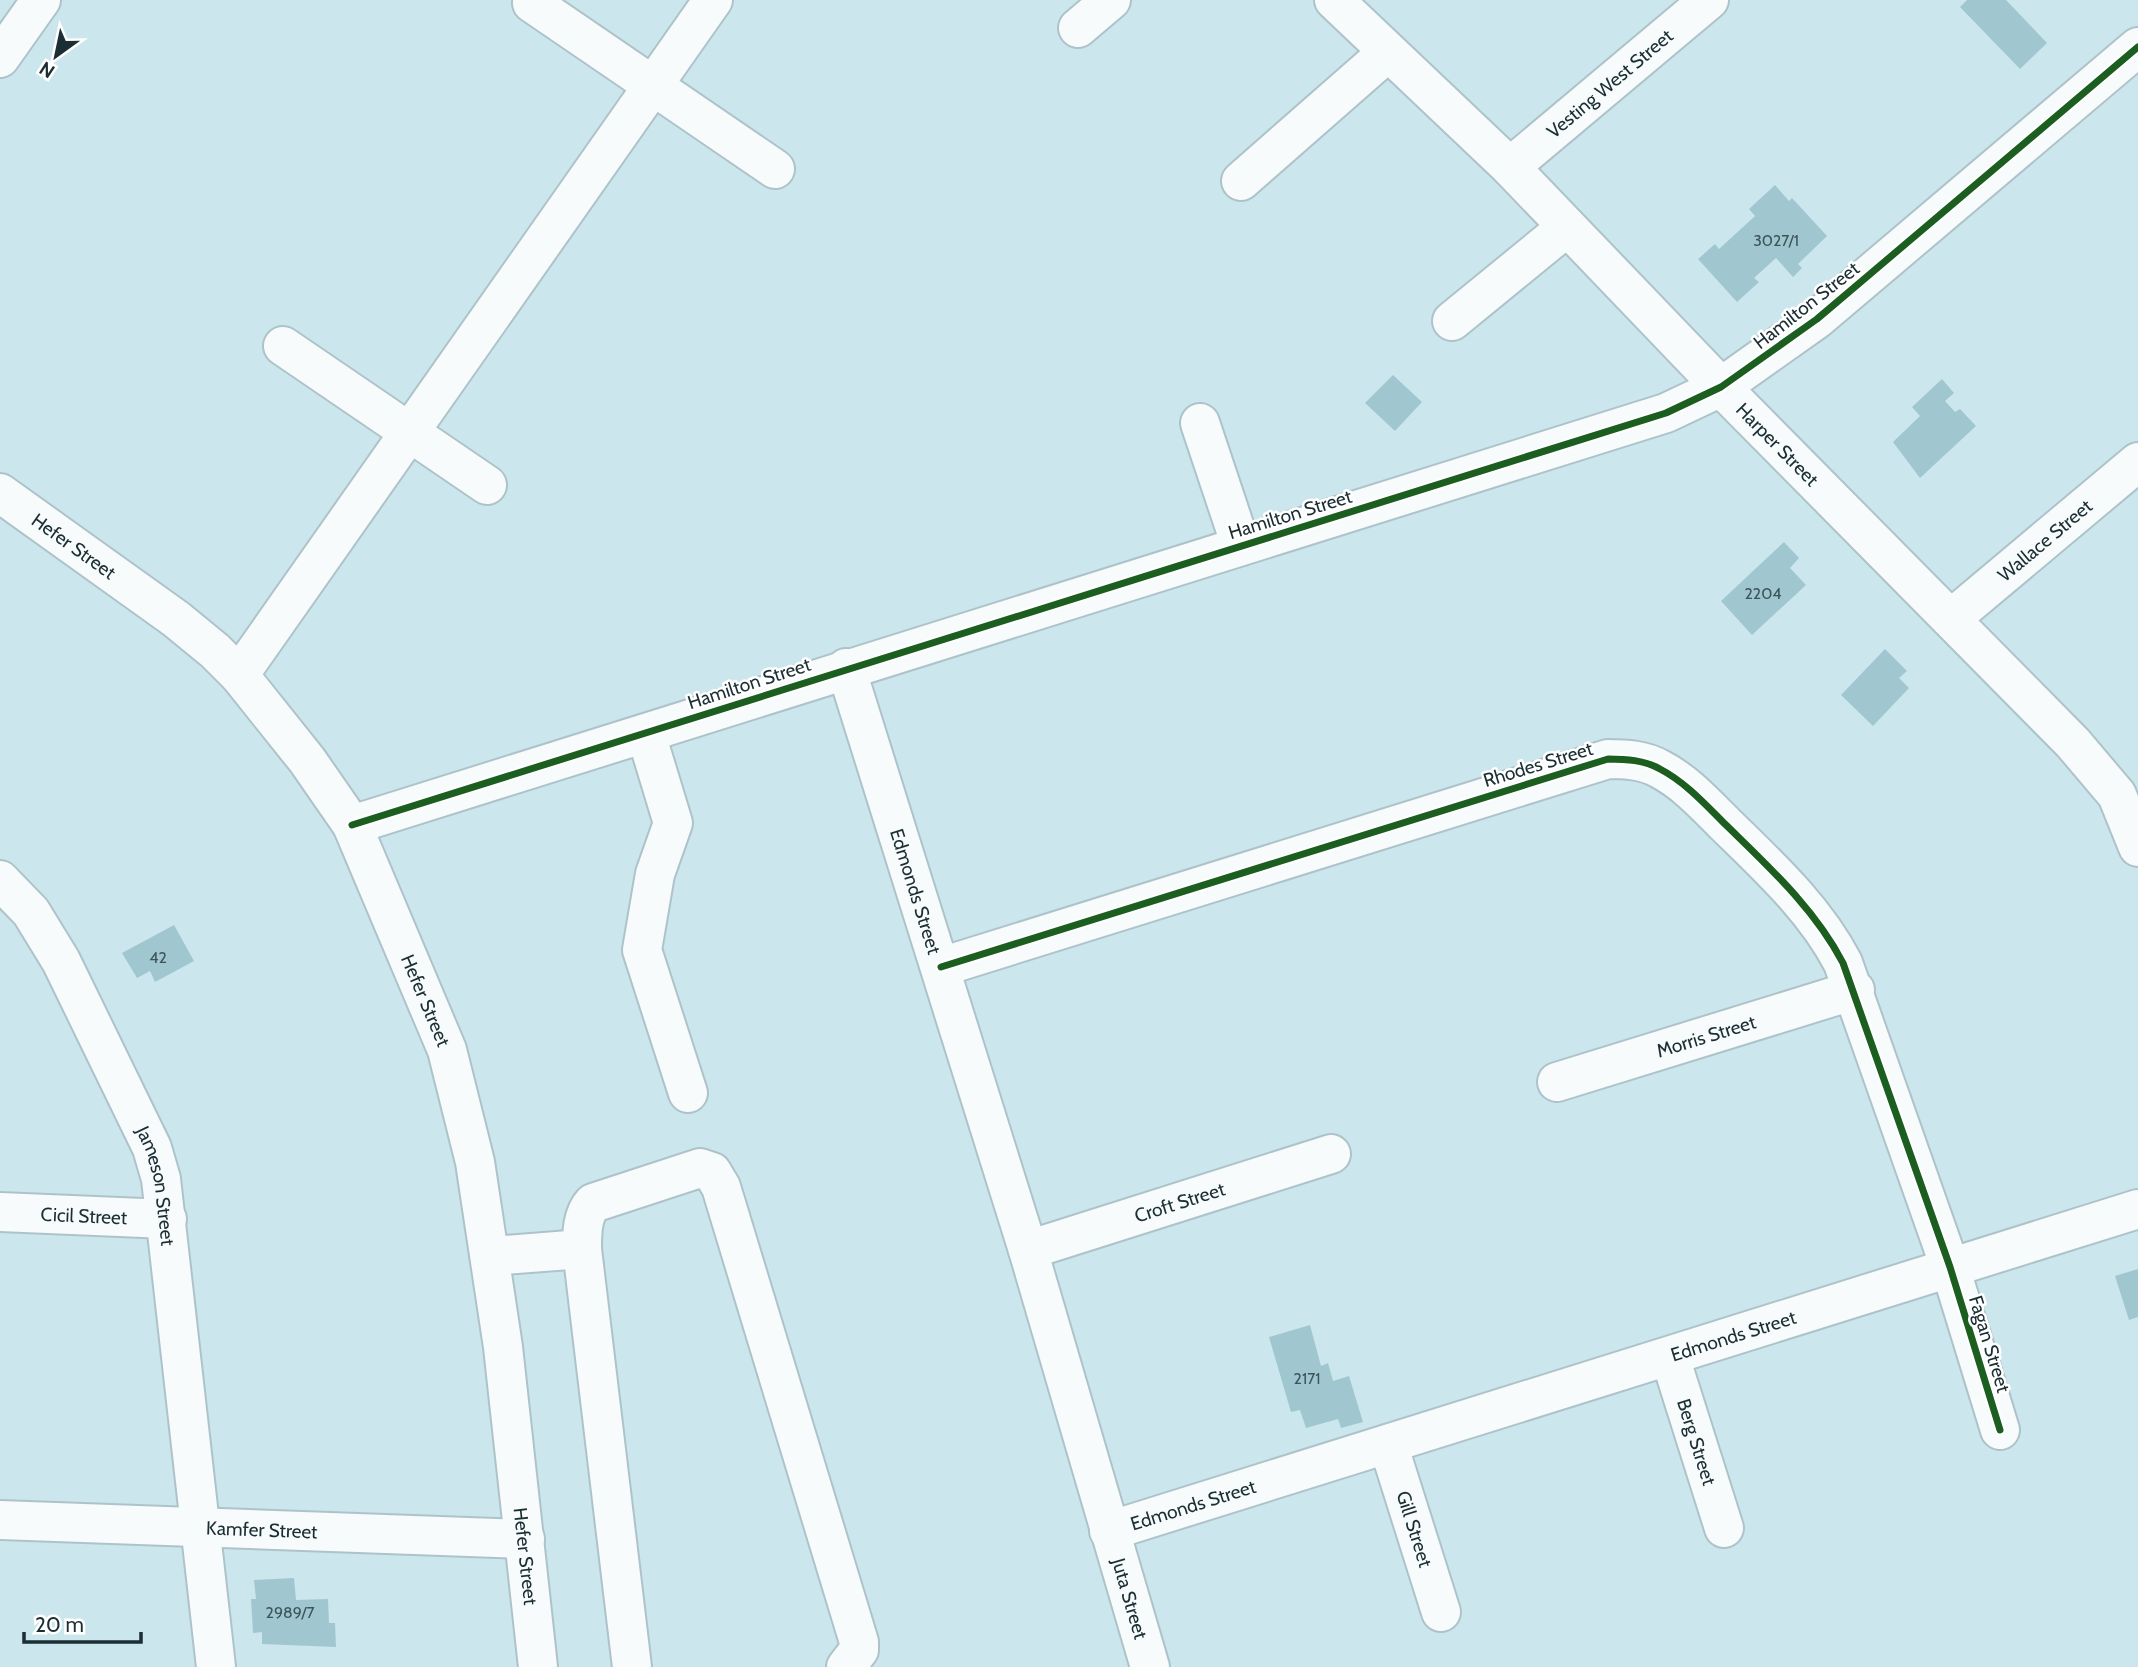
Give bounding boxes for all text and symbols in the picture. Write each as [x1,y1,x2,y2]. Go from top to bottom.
north arrow [21,21,91,91]
street label: Vesting West Street [1542,24,1678,143]
text: N [35,57,59,83]
house number: 3027/1 [1753,231,1799,250]
street label: Hamilton Street [1749,257,1864,354]
street label: Harper Street [1731,398,1824,491]
street label: Hamilton Street [1226,485,1355,544]
street label: Wallace Street [1993,494,2097,587]
street label: Hefer Street [27,509,121,585]
house number: 2204 [1744,584,1782,603]
street label: Hamilton Street [685,653,814,714]
street label: Rhodes Street [1481,737,1596,792]
street label: Edmonds Street [885,826,946,958]
house number: 42 [149,948,167,967]
street label: Hefer Street [396,951,455,1051]
street label: Morris Street [1654,1010,1759,1063]
street label: Jameson Street [131,1122,179,1247]
street label: Croft Street [1132,1177,1228,1228]
street label: Cicil Street [40,1203,128,1229]
street label: Fagan Street [1964,1293,2015,1396]
street label: Edmonds Street [1668,1306,1799,1367]
house number: 2171 [1294,1369,1320,1388]
street label: Berg Street [1672,1396,1721,1489]
street label: Edmonds Street [1128,1475,1259,1536]
street label: Gill Street [1391,1488,1437,1571]
street label: Hefer Street [509,1506,542,1607]
street label: Kamfer Street [206,1516,319,1544]
street label: Juta Street [1106,1555,1152,1642]
scale bar [24,1600,142,1644]
house number: 2989/7 [266,1603,314,1622]
text: 20 m [35,1612,84,1637]

